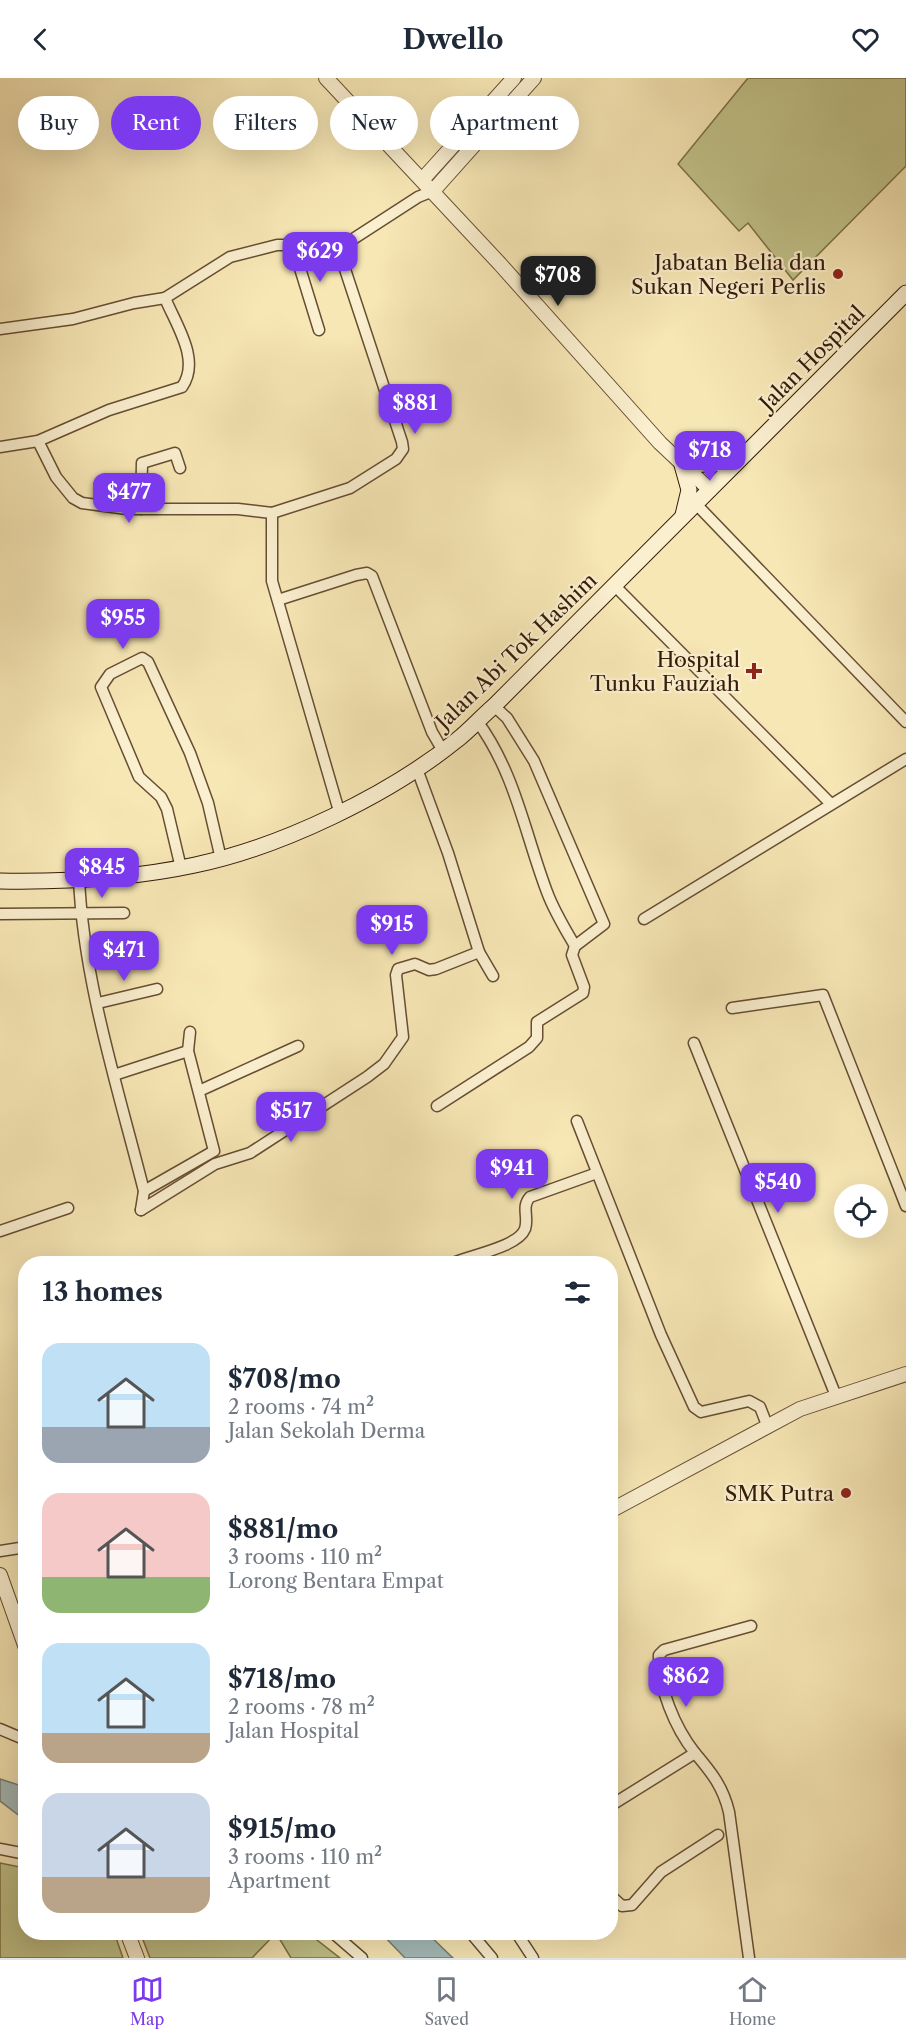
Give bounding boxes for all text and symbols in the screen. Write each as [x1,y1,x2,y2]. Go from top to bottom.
icon: back [24,23,57,56]
text: Dwello [403,23,503,56]
icon: heart [849,23,882,56]
chip: Buy [18,96,99,150]
chip: Rent [111,96,201,150]
chip: Filters [213,96,318,150]
chip: New [330,96,418,150]
chip: Apartment [430,96,579,150]
pin: $629 [284,232,356,283]
text: $629 [297,239,343,263]
place label: Jabatan Belia dan Sukan Negeri Perlis [631,250,826,299]
pin: $708 [522,256,594,307]
text: $708 [535,263,581,287]
marker: Jabatan Belia dan Sukan Negeri Perlis [831,267,845,281]
street label: Jalan Hospital [752,300,870,418]
pin: $881 [379,384,451,435]
text: $881 [393,391,437,415]
pin: $718 [674,431,746,482]
text: $718 [689,438,731,462]
pin: $477 [93,473,165,524]
text: $477 [107,480,151,504]
street label: Jalan Abi Tok Hashim [428,567,602,736]
pin: $955 [87,599,159,650]
text: $955 [100,606,146,630]
place label: Hospital Tunku Fauziah [590,647,740,696]
marker: Hospital Tunku Fauziah [745,662,763,680]
pin: $845 [66,848,138,899]
text: $845 [79,855,125,879]
pin: $915 [356,905,428,956]
text: $915 [370,912,414,936]
pin: $471 [88,931,160,982]
text: $471 [103,938,145,962]
pin: $517 [255,1092,327,1143]
text: $517 [270,1099,312,1123]
pin: $941 [476,1149,548,1200]
text: $941 [490,1156,534,1180]
pin: $540 [742,1163,814,1214]
text: $540 [755,1170,801,1194]
map controls [834,1184,888,1238]
button: locate [834,1184,888,1238]
text: 13 homes [42,1276,163,1308]
icon: filters [561,1276,594,1309]
text: $708/mo [228,1363,341,1395]
icon: home [90,1367,162,1439]
text: 2 rooms · 74 m² [228,1395,374,1419]
text: Jalan Sekolah Derma [228,1419,425,1443]
place label: SMK Putra [725,1481,835,1506]
marker: SMK Putra [839,1486,853,1500]
text: $881/mo [228,1513,338,1545]
icon: home [90,1517,162,1589]
text: 3 rooms · 110 m² [228,1545,382,1569]
text: Lorong Bentara Empat [228,1569,444,1593]
pin: $862 [650,1657,722,1708]
text: $718/mo [228,1663,336,1695]
text: $862 [662,1664,710,1688]
icon: home [90,1667,162,1739]
text: 2 rooms · 78 m² [228,1695,375,1719]
text: Jalan Hospital [228,1719,359,1743]
text: $915/mo [228,1813,336,1845]
icon: home [90,1817,162,1889]
text: 3 rooms · 110 m² [228,1845,382,1869]
text: Apartment [228,1869,331,1893]
tab: Map [130,1973,164,2029]
tab: Saved [424,1973,469,2029]
tab: Home [729,1973,776,2029]

